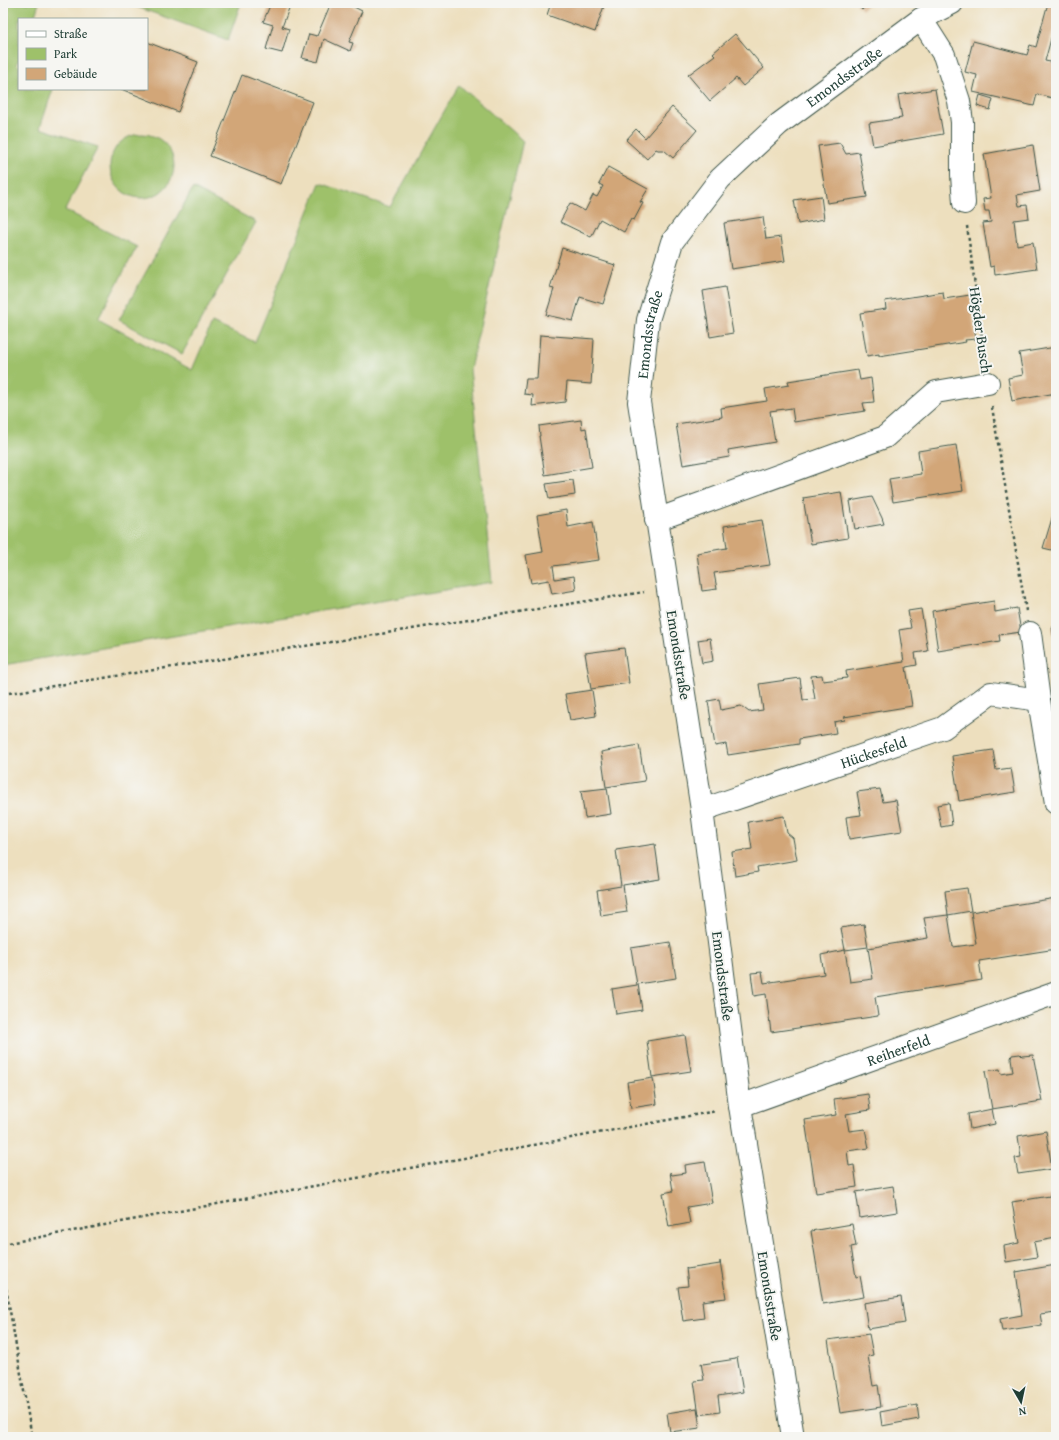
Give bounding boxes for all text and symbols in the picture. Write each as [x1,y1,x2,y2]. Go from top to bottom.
legend [18,18,148,90]
text: Straße [54,25,88,42]
street label: Emondsstraße [801,41,886,111]
text: Park [54,45,78,62]
text: Gebäude [54,65,97,82]
street label: Högder Busch [965,285,998,375]
street label: Emondsstraße [631,287,667,380]
street label: Emondsstraße [662,609,696,701]
street label: Hückesfeld [837,731,909,773]
street label: Emondsstraße [707,930,739,1022]
street label: Reiherfeld [864,1028,933,1070]
street label: Emondsstraße [753,1250,787,1342]
north arrow [1001,1382,1041,1422]
text: N [1017,1403,1027,1420]

